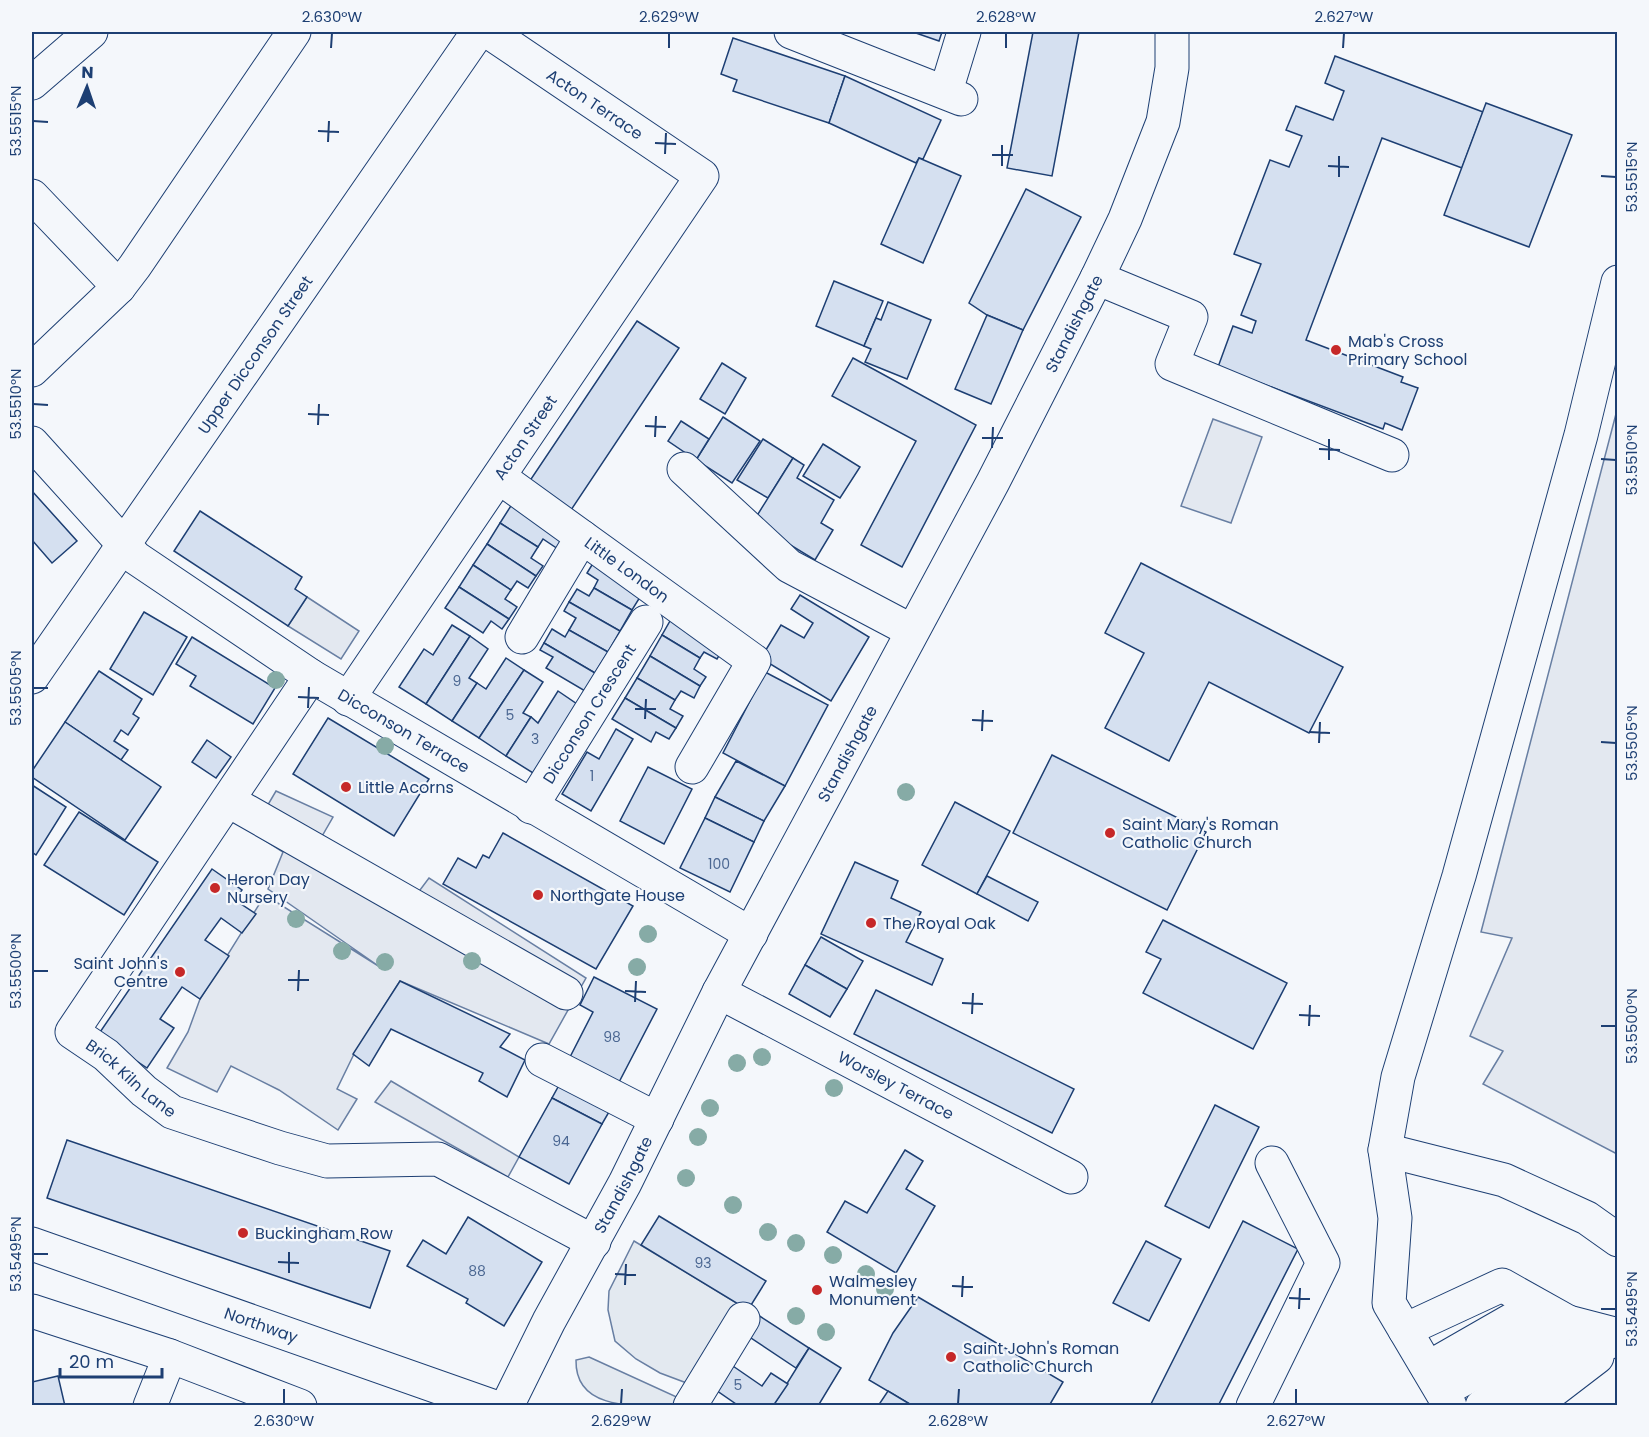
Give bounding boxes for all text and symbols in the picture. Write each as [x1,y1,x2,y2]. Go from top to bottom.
text: 2.630°W [302,6,363,27]
text: 2.629°W [639,6,699,27]
text: 2.628°W [976,6,1036,27]
text: 2.627°W [1315,6,1374,27]
north arrow [57,57,117,117]
text: N [81,61,94,84]
street label: Acton Terrace [542,64,648,145]
text: 53.5515°N [5,85,26,157]
text: 53.5515°N [1621,141,1642,213]
street label: Upper Dicconson Street [192,271,318,439]
street label: Standishgate [1040,271,1109,377]
place label: Mab's Cross Primary School [1348,330,1467,371]
marker: Mab's Cross Primary School [1329,343,1343,357]
text: 53.5510°N [5,368,26,440]
street label: Acton Street [489,390,563,485]
text: 53.5510°N [1621,424,1642,496]
street label: Little London [580,531,674,608]
street label: Dicconson Crescent [537,639,642,788]
text: 53.5505°N [5,650,26,726]
house number: 9 [453,671,461,691]
street label: Dicconson Terrace [334,683,474,779]
street label: Standishgate [812,701,883,806]
house number: 5 [506,705,514,725]
text: 53.5505°N [1621,705,1642,781]
house number: 3 [531,729,539,749]
house number: 1 [590,766,594,786]
place label: Little Acorns [358,776,454,799]
marker: Little Acorns [339,780,353,794]
place label: Saint Mary's Roman Catholic Church [1122,813,1279,854]
marker: Saint Mary's Roman Catholic Church [1103,826,1117,840]
house number: 100 [708,854,730,874]
place label: Heron Day Nursery [227,868,310,909]
marker: Heron Day Nursery [208,881,222,895]
place label: Northgate House [550,884,685,907]
marker: Northgate House [531,888,545,902]
place label: The Royal Oak [883,912,996,935]
marker: The Royal Oak [864,916,878,930]
text: 53.5500°N [5,933,26,1009]
place label: Saint John's Centre [73,952,168,993]
marker: Saint John's Centre [173,965,187,979]
text: 53.5500°N [1621,988,1642,1064]
house number: 98 [603,1027,621,1047]
street label: Brick Kiln Lane [81,1034,181,1123]
street label: Worsley Terrace [834,1045,958,1126]
house number: 94 [552,1131,570,1151]
street label: Standishgate [588,1132,658,1238]
text: 53.5495°N [5,1216,26,1292]
place label: Buckingham Row [255,1222,393,1245]
marker: Buckingham Row [236,1226,250,1240]
house number: 93 [694,1253,712,1273]
house number: 88 [468,1261,486,1281]
place label: Walmesley Monument [829,1270,917,1311]
text: 53.5495°N [1621,1271,1642,1347]
marker: Walmesley Monument [810,1283,824,1297]
street label: Northway [221,1302,301,1349]
place label: Saint John's Roman Catholic Church [963,1337,1119,1378]
scale bar [60,1341,162,1379]
text: 20 m [69,1349,114,1374]
marker: Saint John's Roman Catholic Church [944,1350,958,1364]
house number: 5 [734,1375,742,1395]
text: 2.630°W [254,1410,315,1431]
text: 2.629°W [591,1410,651,1431]
text: 2.628°W [928,1410,988,1431]
text: 2.627°W [1267,1410,1326,1431]

